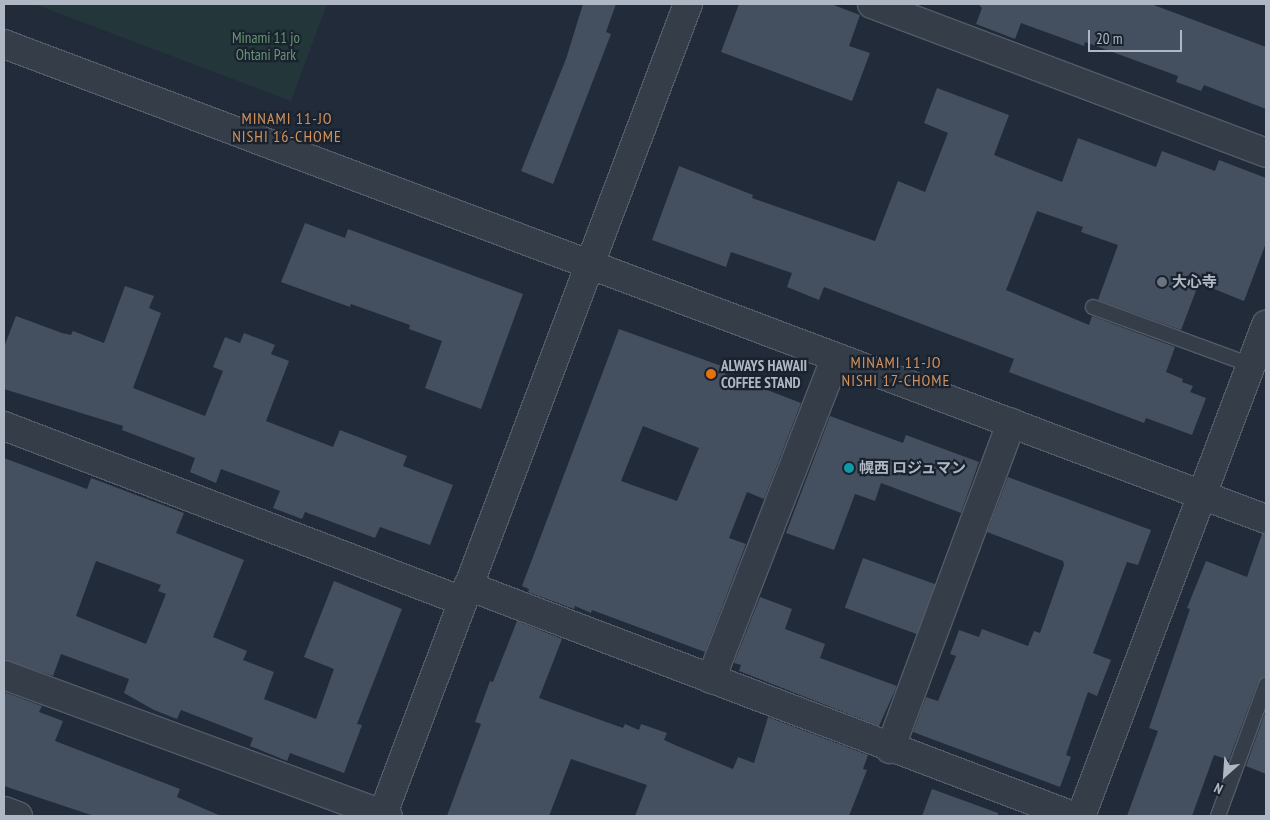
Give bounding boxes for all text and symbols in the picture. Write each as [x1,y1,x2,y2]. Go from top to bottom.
scale bar [1090,20,1184,52]
park label: Minami 11 jo Ohtani Park [232,28,300,63]
text: 20 m [1096,29,1122,48]
district label: MINAMI 11-JO NISHI 16-CHOME [230,108,344,146]
place label: 大心寺 [1172,273,1217,291]
marker: 大心寺 [1156,276,1168,288]
district label: MINAMI 11-JO NISHI 17-CHOME [840,352,952,390]
place label: ALWAYS HAWAII COFFEE STAND [721,356,807,391]
marker: ALWAYS HAWAII COFFEE STAND [705,368,717,380]
place label: 幌西 ロジュマン [859,459,967,477]
marker: 幌西 ロジュマン [843,462,855,474]
north arrow [1200,750,1250,800]
text: N [1211,779,1226,798]

